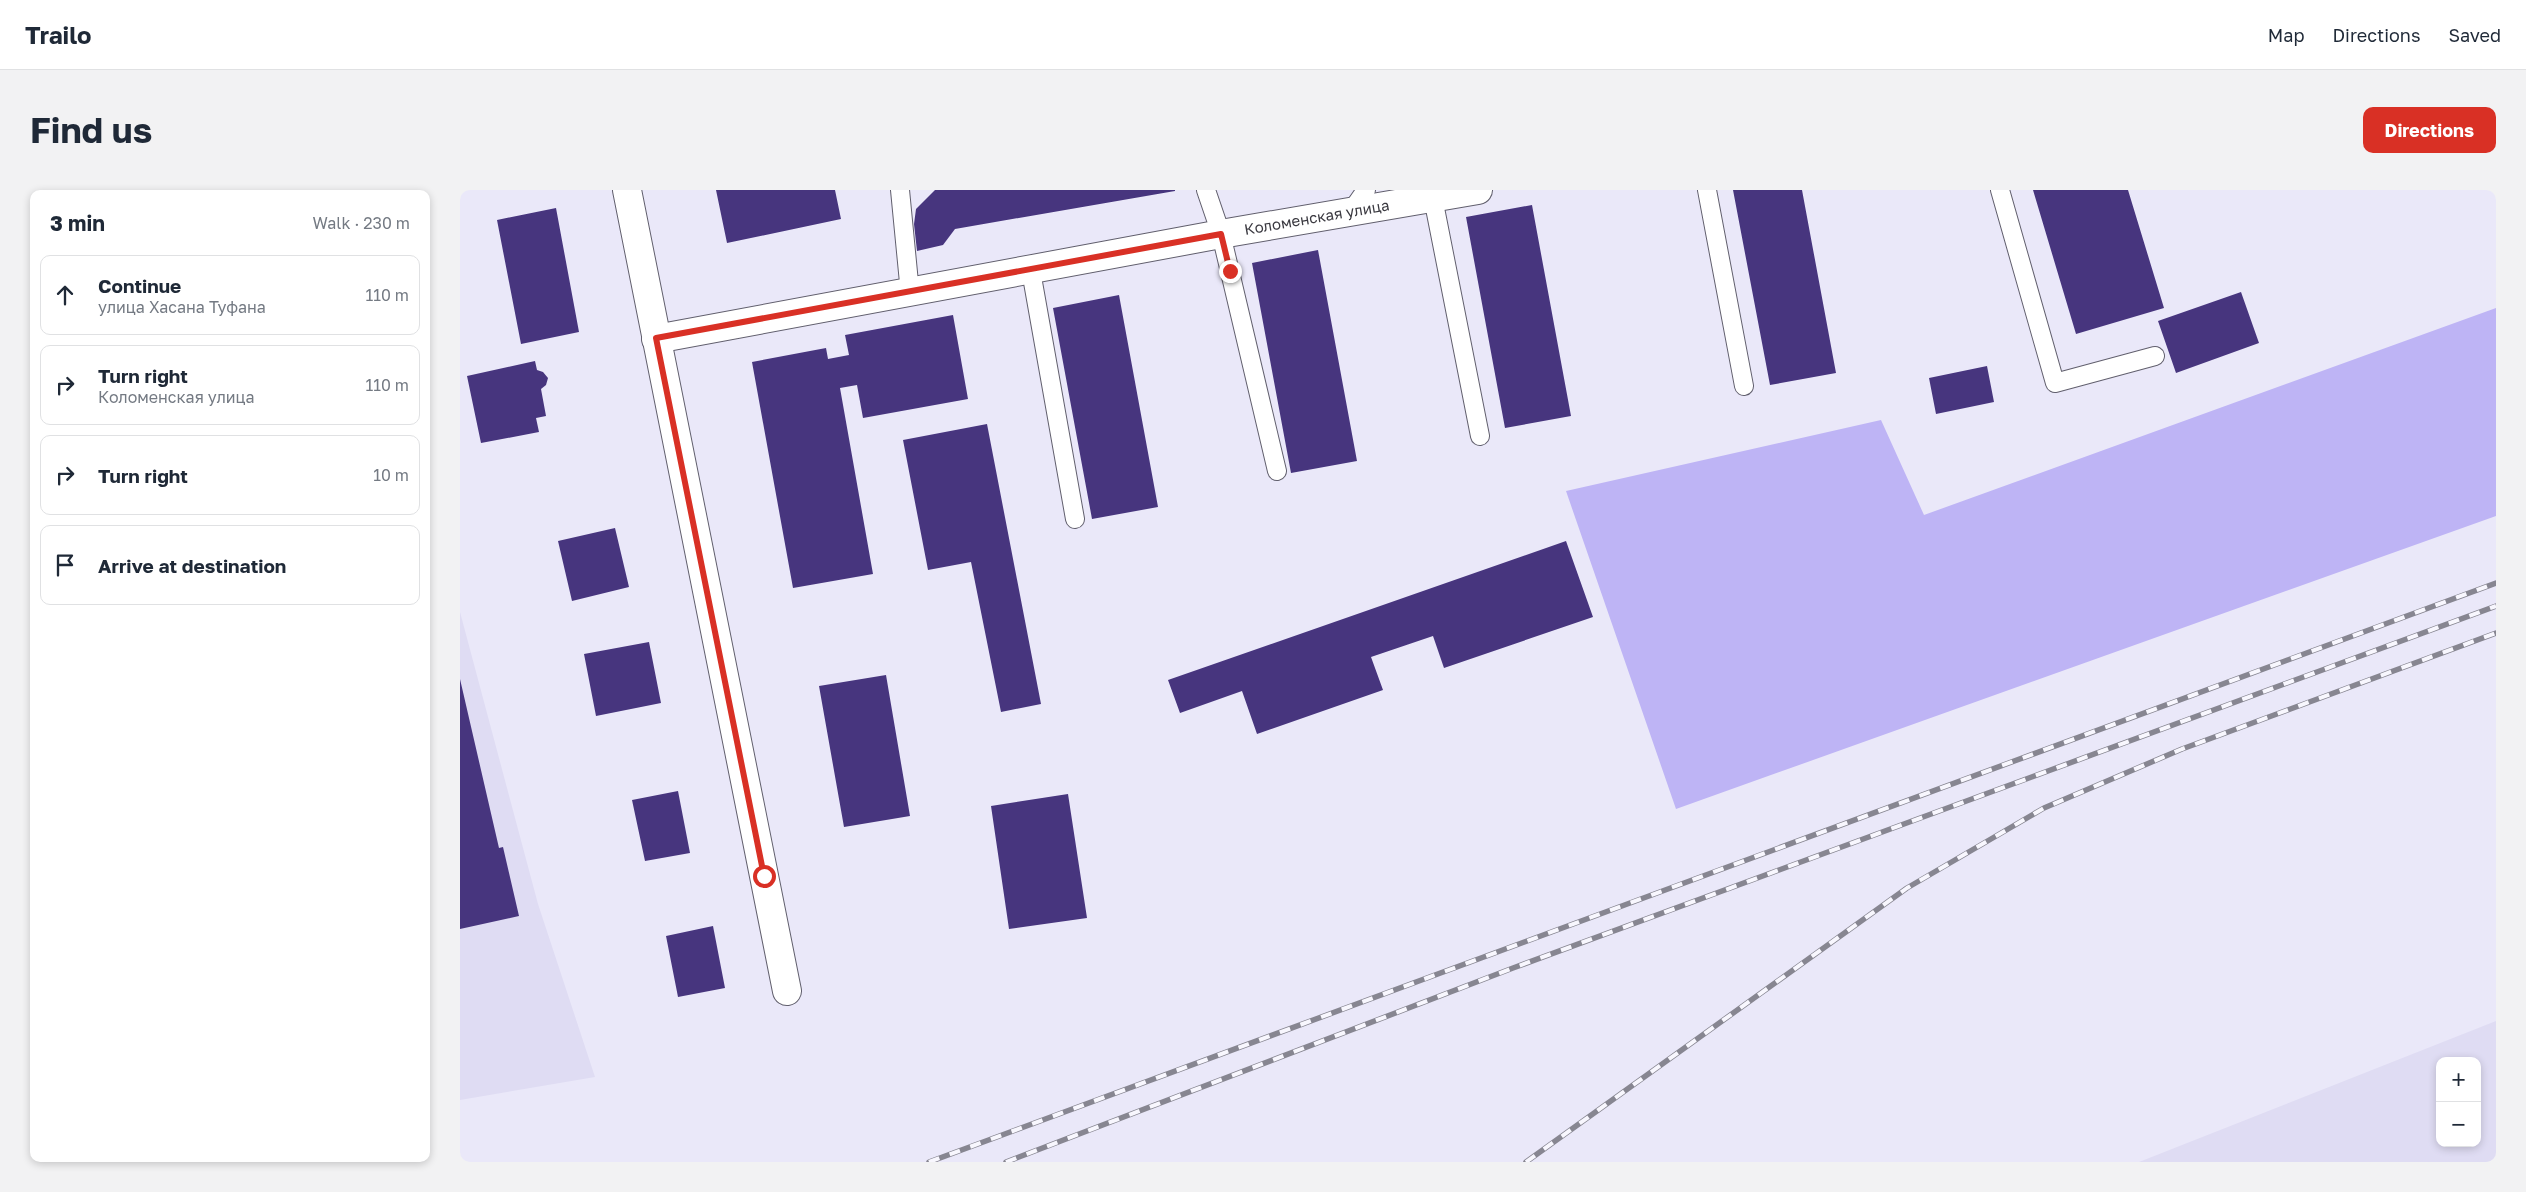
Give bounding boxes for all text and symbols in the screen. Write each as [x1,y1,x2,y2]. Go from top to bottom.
text: Trailo [25,20,91,49]
text: Map [2268,24,2304,46]
text: Directions [2332,24,2420,46]
text: Saved [2448,24,2501,46]
button: Directions [2363,107,2496,153]
text: Find us [30,109,152,151]
street label: Коломенская улица [1243,195,1391,238]
text: 3 min [50,210,105,236]
text: Walk · 230 m [313,213,410,233]
route end [1219,260,1242,283]
text: Continue [98,274,181,297]
icon: ahead [51,281,79,309]
text: 110 m [365,285,409,305]
text: улица Хасана Туфана [98,297,266,317]
text: Turn right [98,364,188,387]
icon: right [51,371,79,399]
text: 110 m [365,375,409,395]
text: Коломенская улица [98,387,255,407]
icon: right [51,461,79,489]
text: Turn right [98,464,188,487]
text: 10 m [373,465,409,485]
icon: arrive [51,551,79,579]
text: Arrive at destination [98,554,286,577]
route start [753,865,776,888]
map controls [2436,1057,2481,1147]
button: + [2436,1057,2481,1102]
button: − [2436,1102,2481,1147]

